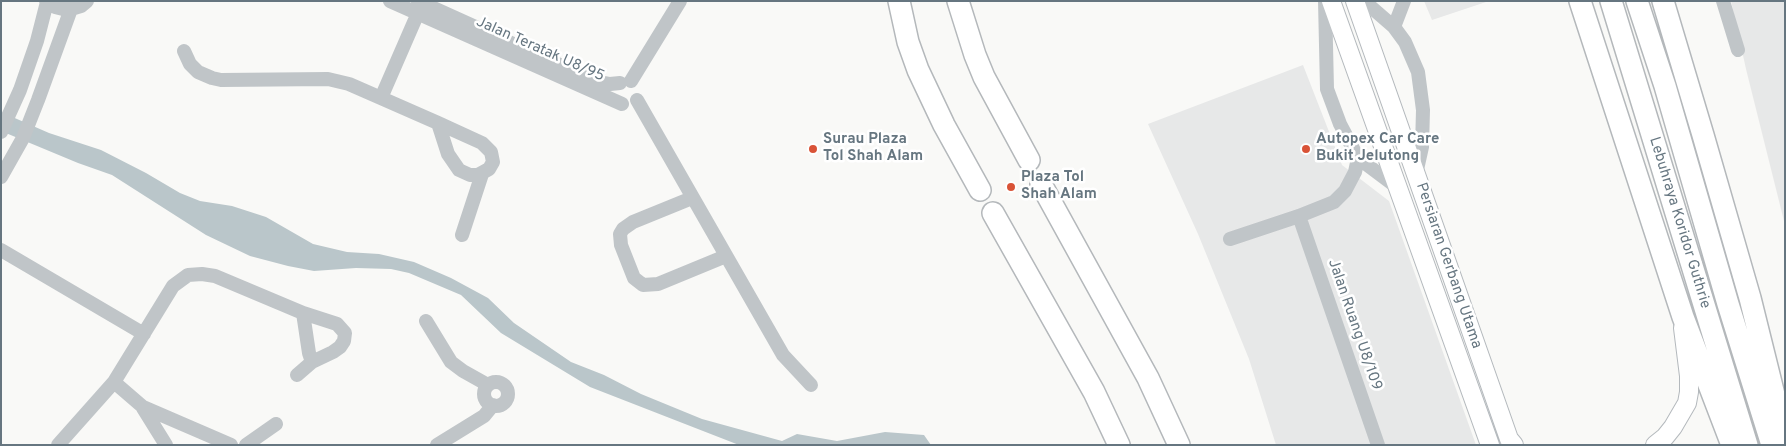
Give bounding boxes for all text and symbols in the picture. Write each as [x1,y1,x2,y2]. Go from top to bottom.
street label: Jalan Teratak U8/95 [473,14,607,86]
place label: Surau Plaza Tol Shah Alam [823,131,923,166]
place label: Autopex Car Care Bukit Jelutong [1316,131,1439,166]
street label: Lebuhraya Koridor Guthrie [1644,135,1714,311]
marker: Surau Plaza Tol Shah Alam [807,143,819,155]
marker: Autopex Car Care Bukit Jelutong [1300,143,1312,155]
place label: Plaza Tol Shah Alam [1021,169,1097,204]
marker: Plaza Tol Shah Alam [1005,181,1017,193]
street label: Persiaran Gerbang Utama [1411,181,1485,351]
street label: Jalan Ruang U8/109 [1323,257,1385,393]

